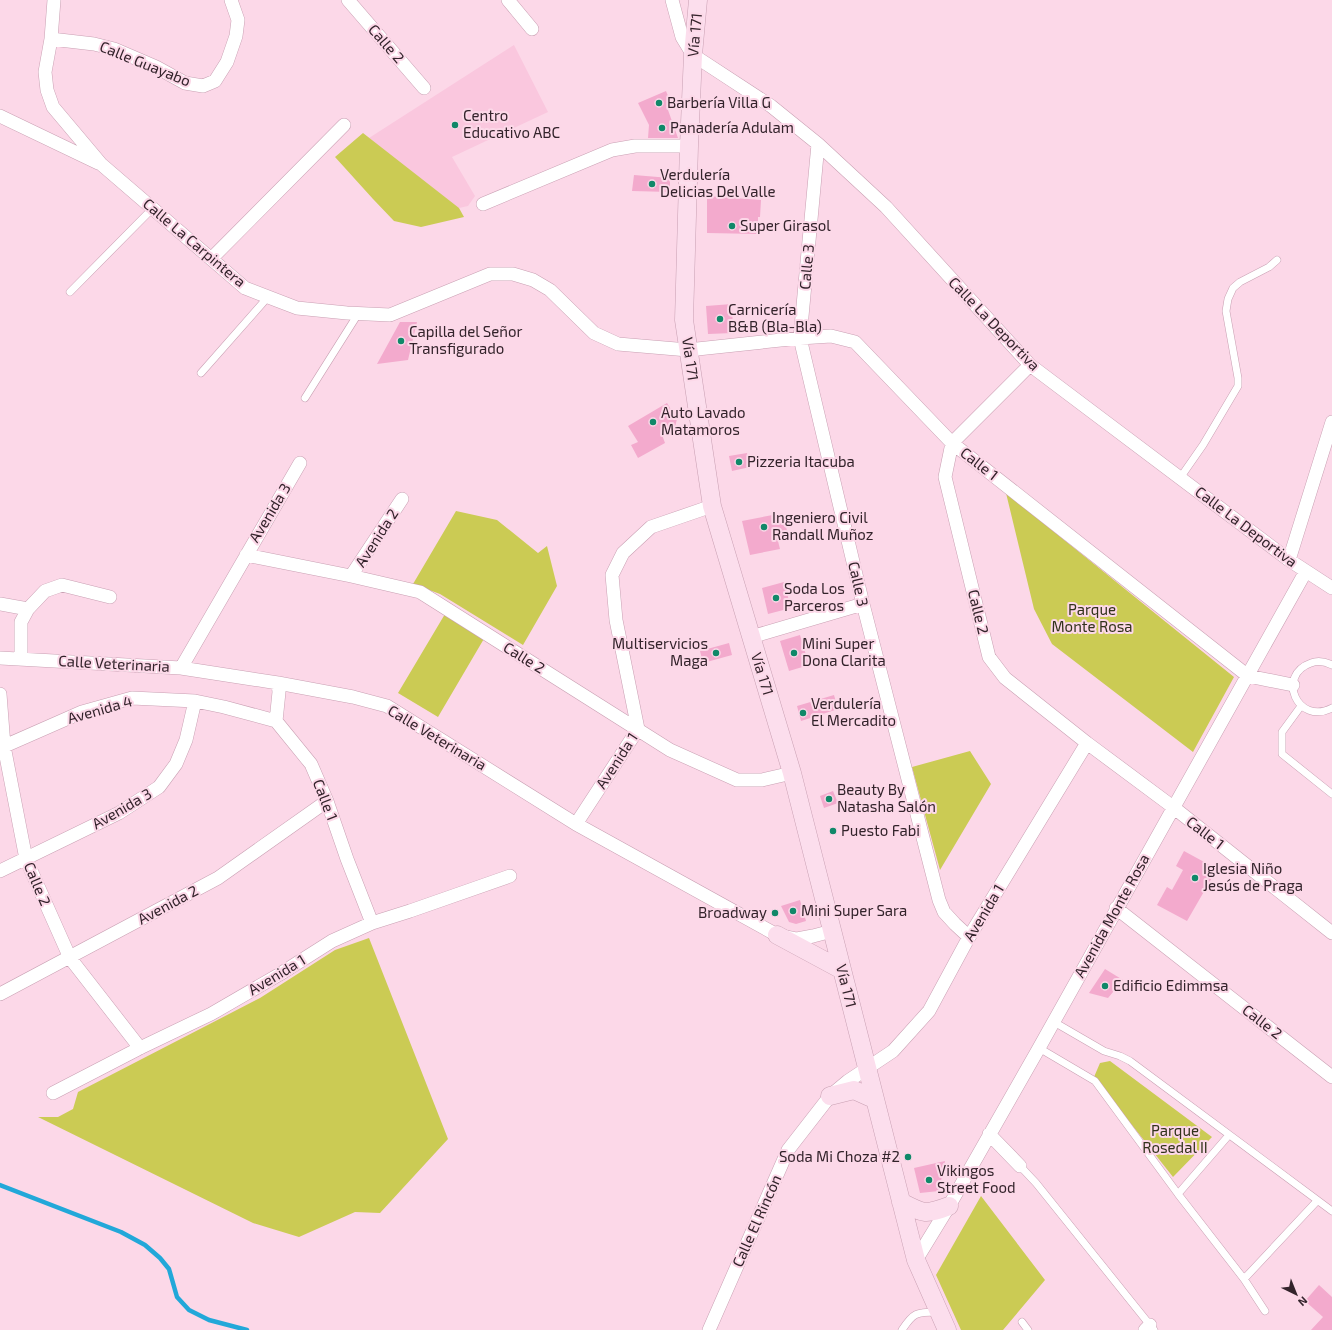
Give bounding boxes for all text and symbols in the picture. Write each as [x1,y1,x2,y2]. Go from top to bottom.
street label: Vía 171 [683,12,705,58]
street label: Calle 2 [365,20,408,66]
street label: Calle Guayabo [97,37,193,89]
place label: Barbería Villa G [667,93,771,111]
marker: Barbería Villa G [654,98,664,108]
place label: Centro Educativo ABC [463,106,561,141]
place label: Panadería Adulam [670,118,794,136]
marker: Centro Educativo ABC [450,120,460,130]
marker: Panadería Adulam [657,123,667,133]
place label: Verdulería Delicias Del Valle [660,165,775,200]
marker: Verdulería Delicias Del Valle [647,179,657,189]
street label: Calle La Carpintera [140,194,250,290]
place label: Super Girasol [740,216,831,234]
marker: Super Girasol [727,221,737,231]
street label: Calle 3 [795,243,817,290]
street label: Calle La Deportiva [945,273,1044,374]
place label: Carnicería B&B (Bla-Bla) [728,300,822,335]
marker: Carnicería B&B (Bla-Bla) [715,314,725,324]
place label: Capilla del Señor Transfigurado [409,322,523,357]
marker: Capilla del Señor Transfigurado [396,336,406,346]
street label: Vía 171 [679,336,703,382]
place label: Auto Lavado Matamoros [661,403,746,438]
marker: Auto Lavado Matamoros [648,417,658,427]
street label: Calle 1 [957,443,1002,484]
place label: Pizzeria Itacuba [747,452,855,470]
marker: Pizzeria Itacuba [734,457,744,467]
street label: Avenida 3 [244,480,294,545]
street label: Calle La Deportiva [1192,482,1301,570]
street label: Avenida 2 [351,505,402,570]
place label: Ingeniero Civil Randall Muñoz [772,508,874,543]
marker: Ingeniero Civil Randall Muñoz [759,522,769,532]
street label: Calle 3 [845,560,873,608]
place label: Soda Los Parceros [784,579,845,614]
street label: Calle 2 [965,587,993,636]
marker: Soda Los Parceros [771,593,781,603]
park label: Parque Monte Rosa [1051,600,1133,635]
place label: Multiservicios Maga [612,634,708,669]
place label: Mini Super Dona Clarita [802,634,886,669]
street label: Calle 2 [500,637,549,677]
marker: Multiservicios Maga [711,648,721,658]
marker: Mini Super Dona Clarita [789,648,799,658]
street label: Vía 171 [748,650,778,697]
street label: Calle Veterinaria [58,651,170,675]
street label: Avenida 4 [65,691,134,727]
place label: Verdulería El Mercadito [811,694,896,729]
street label: Calle Veterinaria [385,701,490,774]
marker: Verdulería El Mercadito [798,708,808,718]
street label: Avenida 1 [591,729,641,792]
street label: Calle 1 [310,776,342,823]
place label: Beauty By Natasha Salón [837,780,936,815]
street label: Avenida 3 [88,784,155,832]
marker: Beauty By Natasha Salón [824,794,834,804]
street label: Calle 1 [1183,812,1228,853]
place label: Puesto Fabi [841,821,920,839]
marker: Puesto Fabi [828,826,838,836]
street label: Avenida Monte Rosa [1070,851,1153,981]
street label: Calle 2 [21,859,55,908]
place label: Iglesia Niño Jesús de Praga [1203,859,1303,894]
marker: Iglesia Niño Jesús de Praga [1190,873,1200,883]
street label: Avenida 2 [134,881,201,928]
street label: Avenida 1 [959,881,1007,944]
place label: Mini Super Sara [801,901,907,919]
place label: Broadway [698,903,767,921]
marker: Mini Super Sara [788,906,798,916]
marker: Broadway [770,908,780,918]
street label: Avenida 1 [245,950,308,998]
street label: Vía 171 [833,962,861,1009]
place label: Edificio Edimmsa [1113,976,1229,994]
marker: Edificio Edimmsa [1100,981,1110,991]
street label: Calle 2 [1239,1000,1286,1042]
park label: Parque Rosedal II [1142,1121,1208,1156]
place label: Soda Mi Choza #2 [779,1147,900,1165]
marker: Soda Mi Choza #2 [903,1152,913,1162]
place label: Vikingos Street Food [937,1161,1016,1196]
street label: Calle El Rincón [728,1172,784,1270]
marker: Vikingos Street Food [924,1175,934,1185]
north arrow [1276,1274,1316,1314]
text: N [1296,1294,1311,1309]

